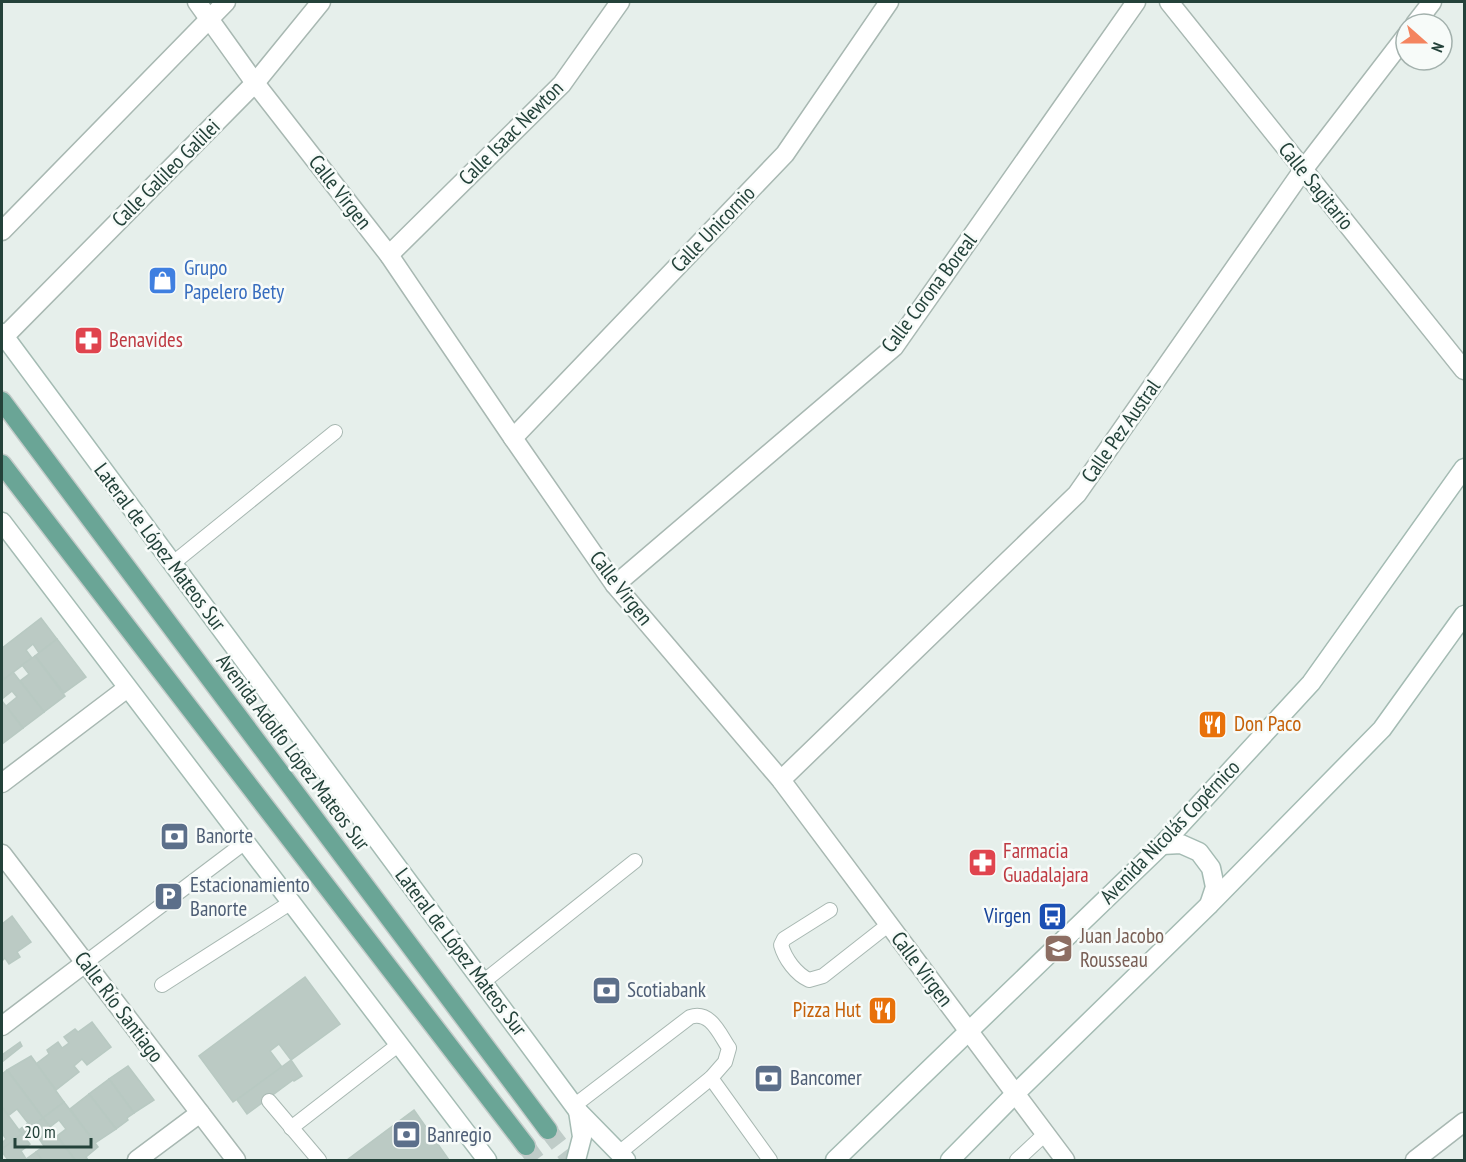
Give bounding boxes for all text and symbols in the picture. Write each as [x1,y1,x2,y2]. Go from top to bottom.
north arrow [1394,12,1454,72]
text: N [1427,40,1449,55]
street label: Calle Isaac Newton [453,75,569,191]
street label: Calle Galileo Galilei [106,113,225,232]
street label: Calle Sagitario [1273,136,1360,235]
street label: Calle Virgen [303,149,378,234]
street label: Calle Unicornio [665,180,761,278]
street label: Calle Corona Boreal [875,228,982,358]
place label: Grupo Papelero Bety [184,254,284,305]
shop icon: Grupo Papelero Bety [147,264,179,296]
pharmacy icon: Benavides [72,324,104,356]
place label: Benavides [109,326,183,353]
street label: Calle Pez Austral [1075,374,1166,488]
street label: Lateral de López Mateos Sur [88,457,232,636]
street label: Calle Virgen [584,545,659,630]
street label: Avenida Adolfo López Mateos Sur [211,648,376,856]
restaurant icon: Don Paco [1197,708,1229,740]
place label: Don Paco [1234,710,1301,737]
street label: Avenida Nicolás Copérnico [1094,754,1245,909]
bank icon: Banorte [159,820,191,852]
place label: Banorte [196,822,253,849]
place label: Farmacia Guadalajara [1003,837,1089,888]
pharmacy icon: Farmacia Guadalajara [966,847,998,879]
street label: Lateral de López Mateos Sur [389,862,533,1041]
place label: Estacionamiento Banorte [190,871,310,922]
parking icon: Estacionamiento Banorte [153,881,185,913]
bus stop icon: Virgen [1036,900,1068,932]
place label: Virgen [983,902,1031,929]
place label: Juan Jacobo Rousseau [1079,922,1164,973]
street label: Calle Virgen [885,926,959,1012]
school or university icon: Juan Jacobo Rousseau [1043,932,1075,964]
street label: Calle Río Santiago [69,946,170,1068]
bank icon: Scotiabank [590,974,622,1006]
place label: Scotiabank [627,976,706,1003]
restaurant icon: Pizza Hut [866,994,898,1026]
place label: Pizza Hut [793,996,861,1023]
bank icon: Bancomer [753,1062,785,1094]
place label: Bancomer [790,1064,862,1091]
scale bar [15,1111,92,1149]
bank icon: Banregio [390,1119,422,1151]
text: 20 m [24,1120,56,1143]
place label: Banregio [427,1121,491,1148]

